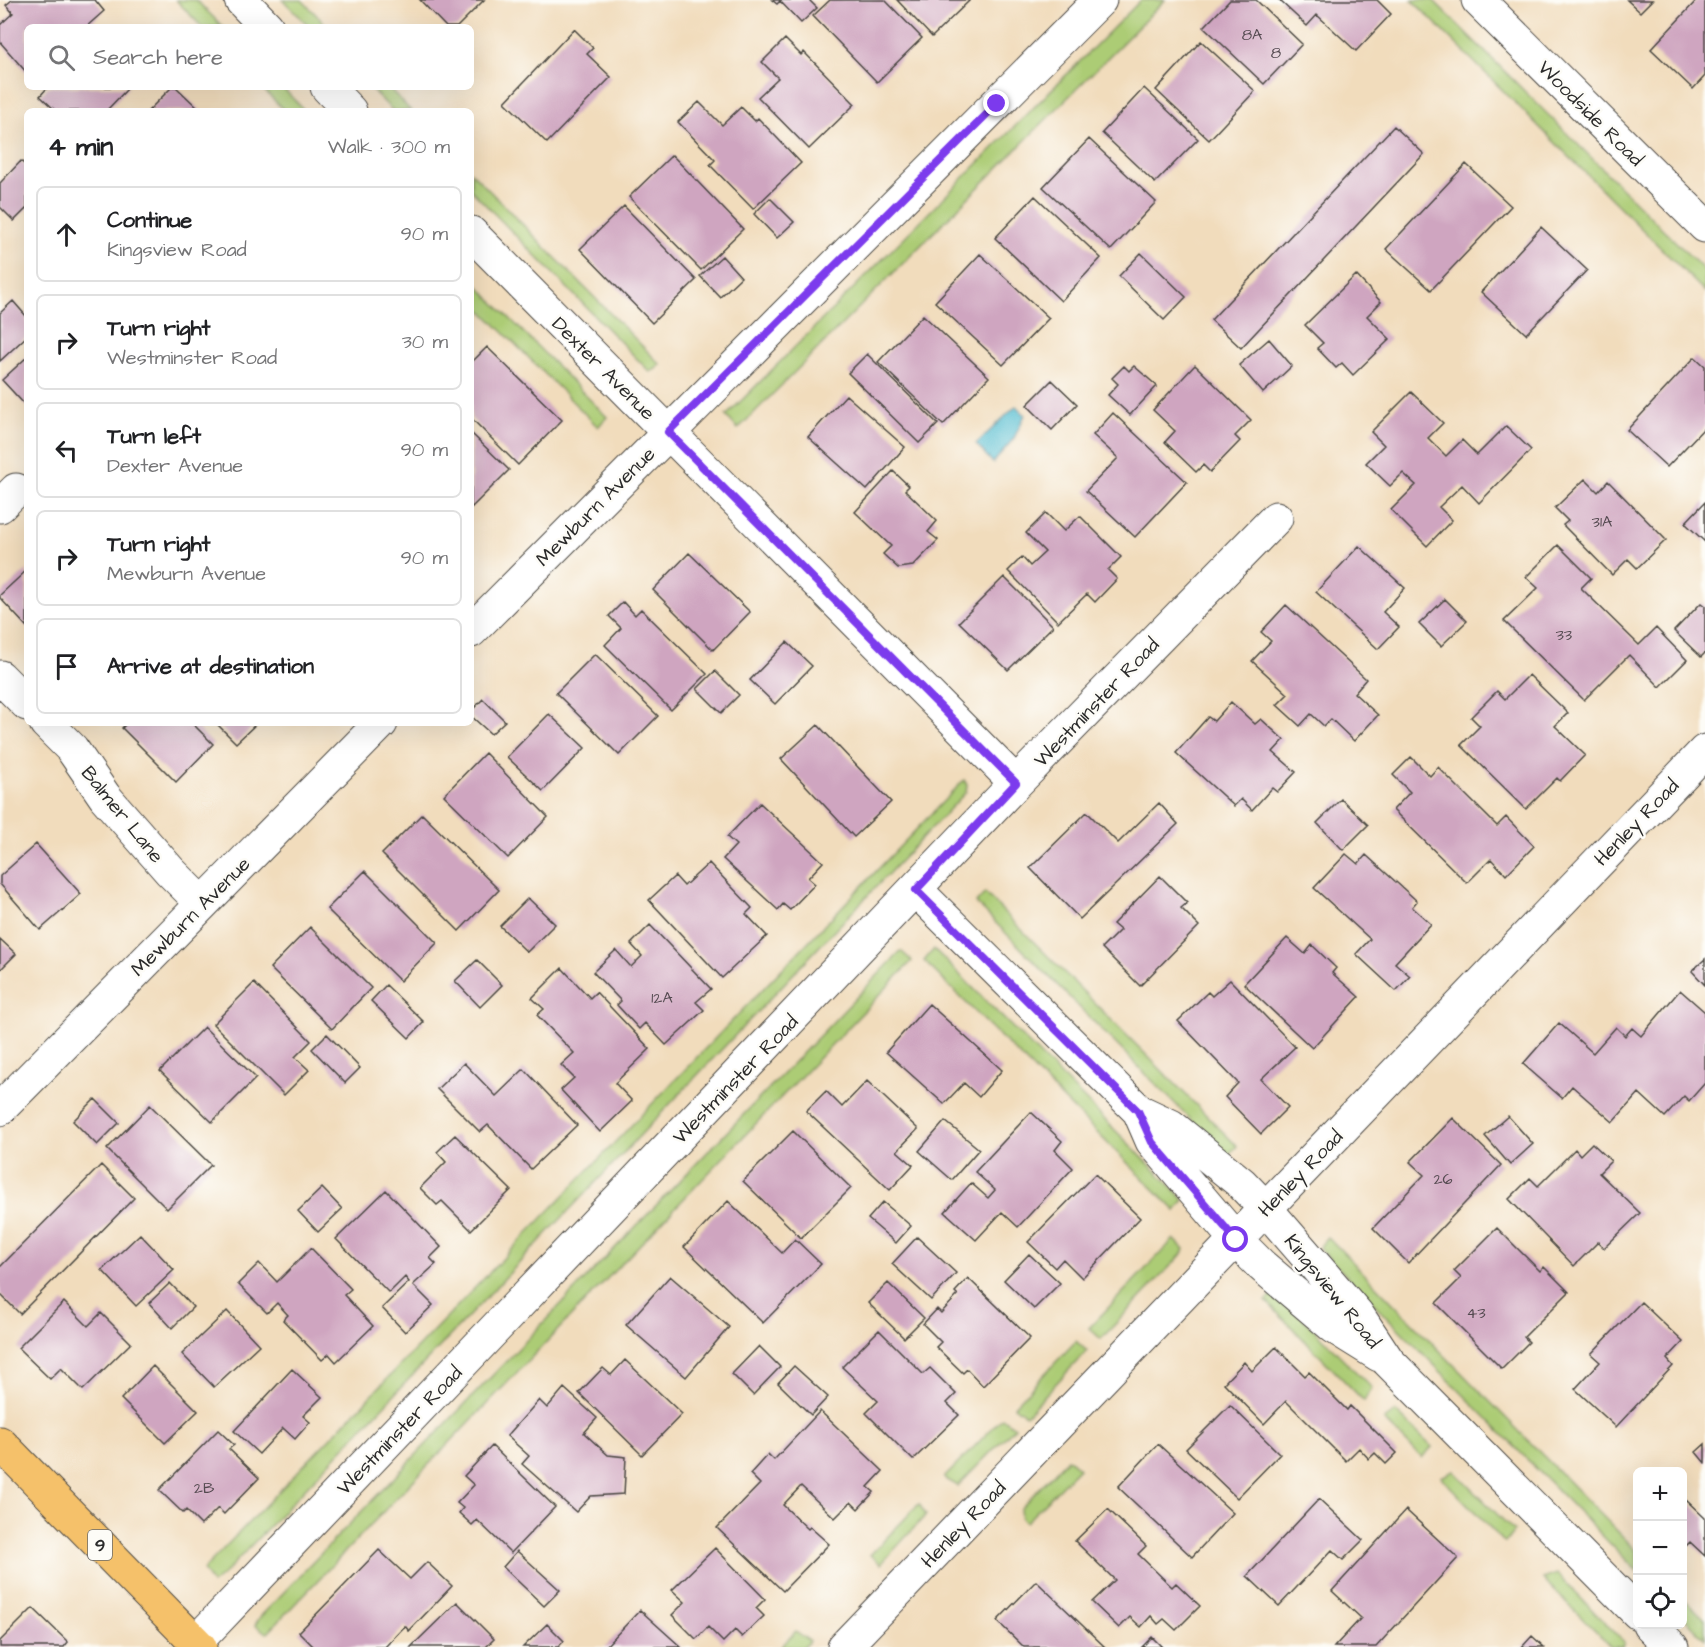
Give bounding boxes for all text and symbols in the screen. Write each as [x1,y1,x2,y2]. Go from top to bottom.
search box [24,24,474,90]
house number: 8A [1242,24,1262,46]
icon: search [45,41,78,74]
text: Search here [93,42,223,73]
house number: 8 [1271,42,1281,64]
street label: Woodside Road [1531,54,1650,173]
route end [983,90,1009,116]
text: 4 min [48,129,113,165]
text: Walk · 300 m [328,133,450,161]
text: Continue [107,205,192,236]
icon: ahead [50,218,83,251]
text: 90 m [400,220,448,248]
text: Kingsview Road [107,236,247,264]
street label: Dexter Avenue [545,311,661,427]
text: Turn right [107,313,210,344]
icon: right [50,326,83,359]
text: 30 m [402,328,448,356]
text: Westminster Road [107,344,277,372]
text: Turn left [107,421,201,452]
icon: left [50,434,83,467]
text: 90 m [400,436,448,464]
street label: Mewburn Avenue [530,440,662,573]
text: Dexter Avenue [107,452,243,480]
house number: 31A [1592,511,1612,533]
text: Turn right [107,529,210,560]
icon: right [50,542,83,575]
text: 90 m [400,544,448,572]
text: Mewburn Avenue [107,560,266,588]
house number: 33 [1556,624,1572,646]
street label: Westminster Road [1028,632,1166,774]
icon: arrive [50,650,83,683]
text: Arrive at destination [107,651,314,682]
street label: Balmer Lane [74,760,170,869]
street label: Henley Road [1588,773,1686,873]
street label: Mewburn Avenue [125,850,257,983]
house number: 12A [651,987,673,1009]
street label: Westminster Road [667,1009,805,1151]
street label: Henley Road [1252,1124,1350,1224]
house number: 26 [1433,1168,1453,1190]
route start [1222,1226,1248,1252]
street label: Kingsview Road [1277,1228,1387,1355]
house number: 43 [1466,1302,1486,1324]
street label: Westminster Road [331,1360,469,1502]
map controls [1633,1467,1687,1629]
button: + [1633,1467,1687,1521]
street label: Henley Road [915,1475,1013,1575]
house number: 2B [194,1477,215,1499]
button: − [1633,1521,1687,1575]
road number: 9 [88,1530,112,1560]
button: locate [1633,1575,1687,1629]

